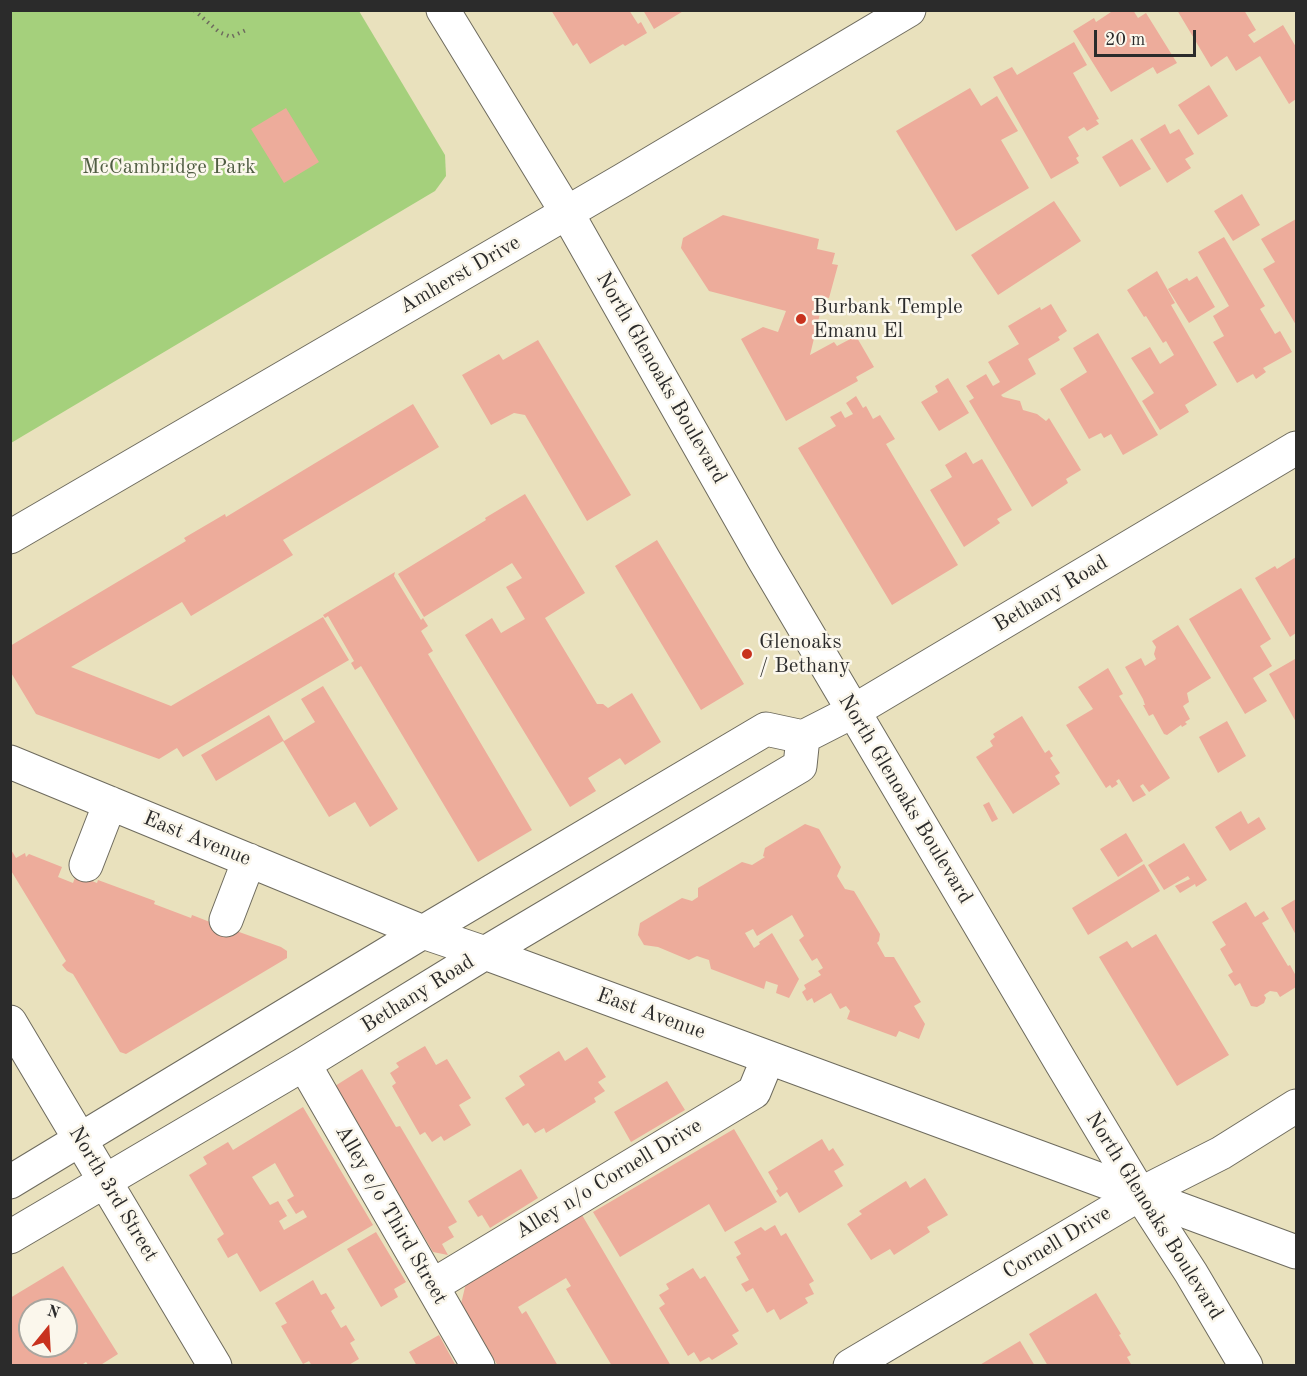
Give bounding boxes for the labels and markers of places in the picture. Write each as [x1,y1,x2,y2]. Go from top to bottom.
place label: Burbank Temple Emanu El [813,294,963,344]
marker: Burbank Temple Emanu El [794,312,808,326]
place label: Glenoaks / Bethany [759,629,850,679]
marker: Glenoaks / Bethany [740,647,754,661]

